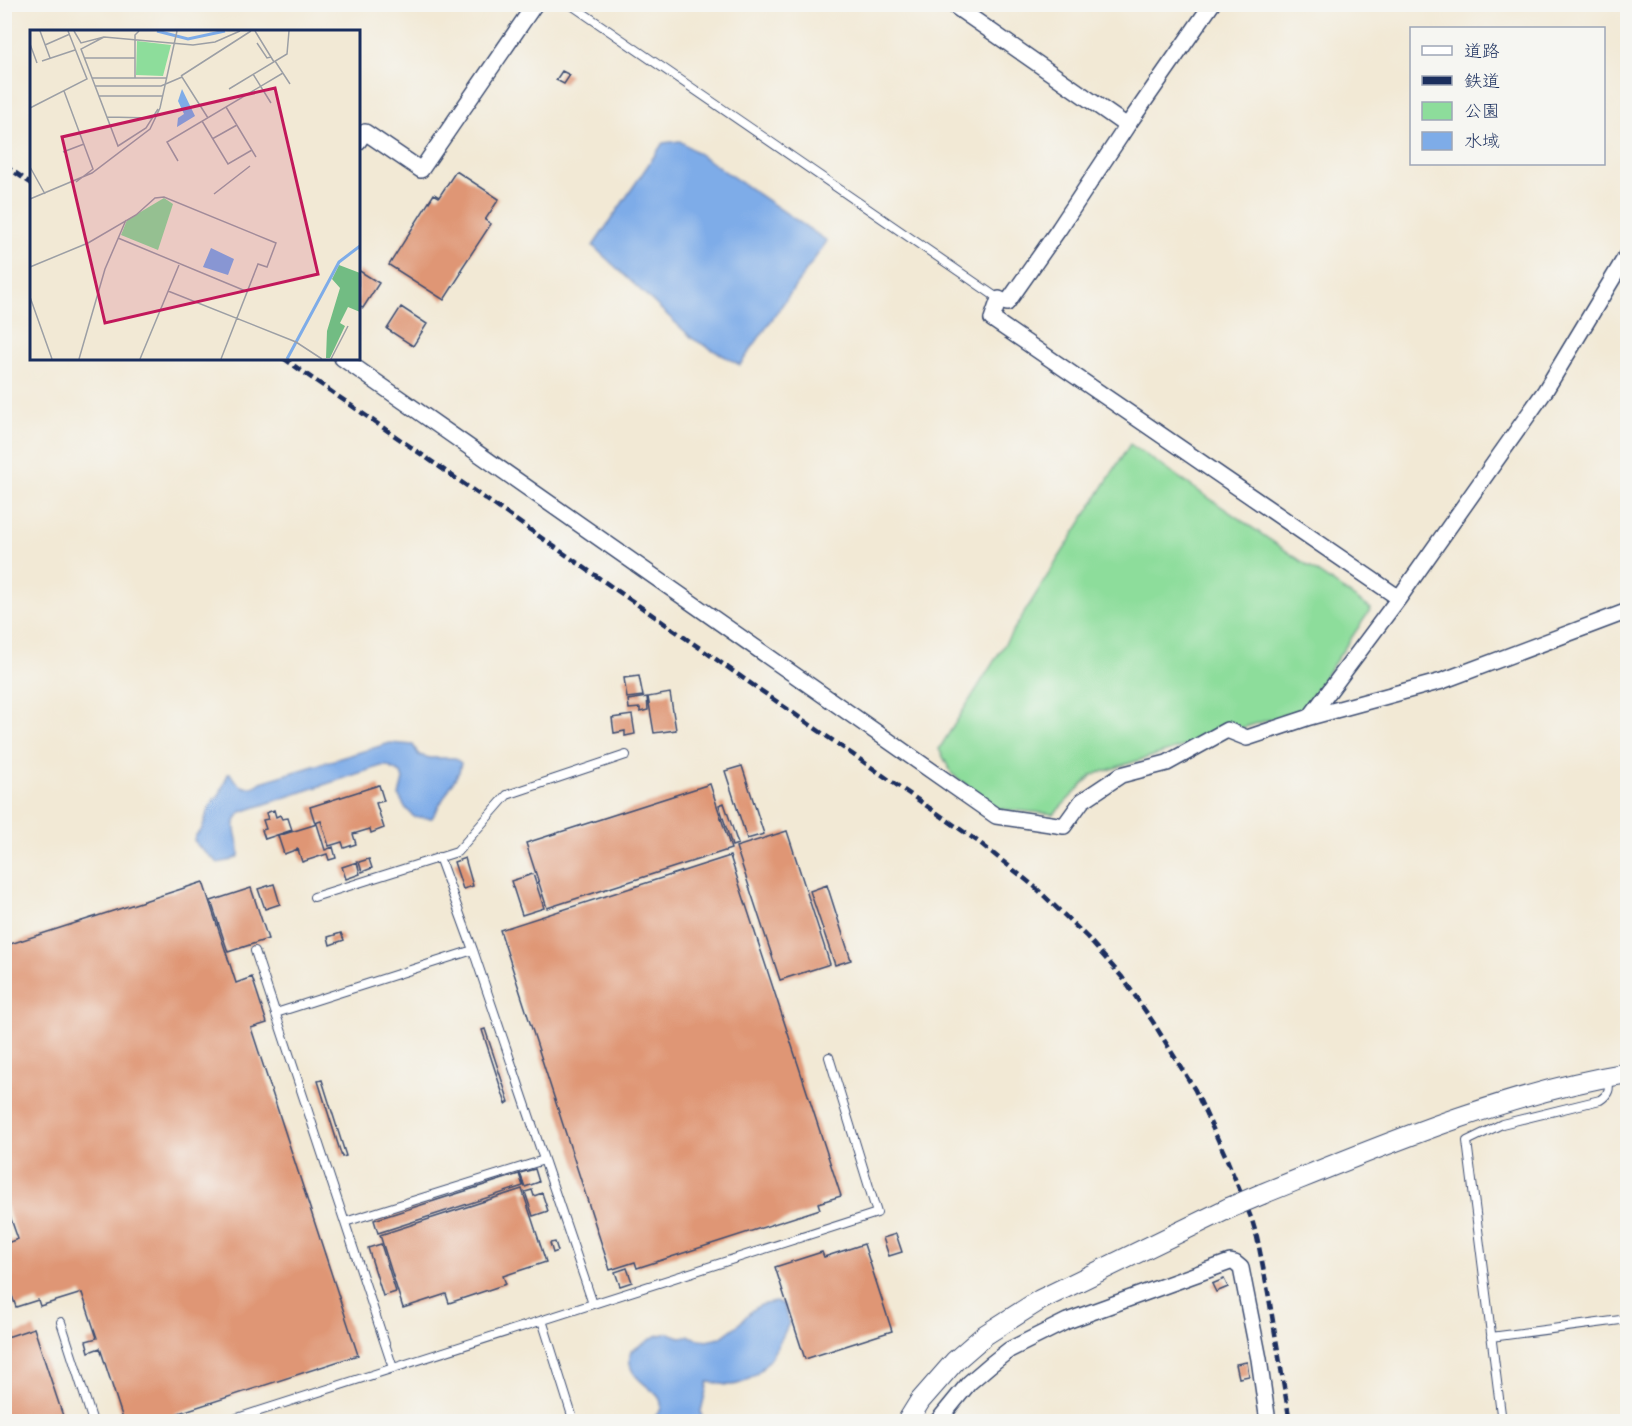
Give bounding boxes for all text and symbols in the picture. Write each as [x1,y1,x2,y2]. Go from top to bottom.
legend [1410,27,1605,165]
inset map [30,30,360,360]
text: 道路 [1464,40,1500,66]
text: 鉄道 [1464,70,1500,96]
text: 公園 [1464,100,1500,126]
text: 水域 [1464,130,1500,156]

